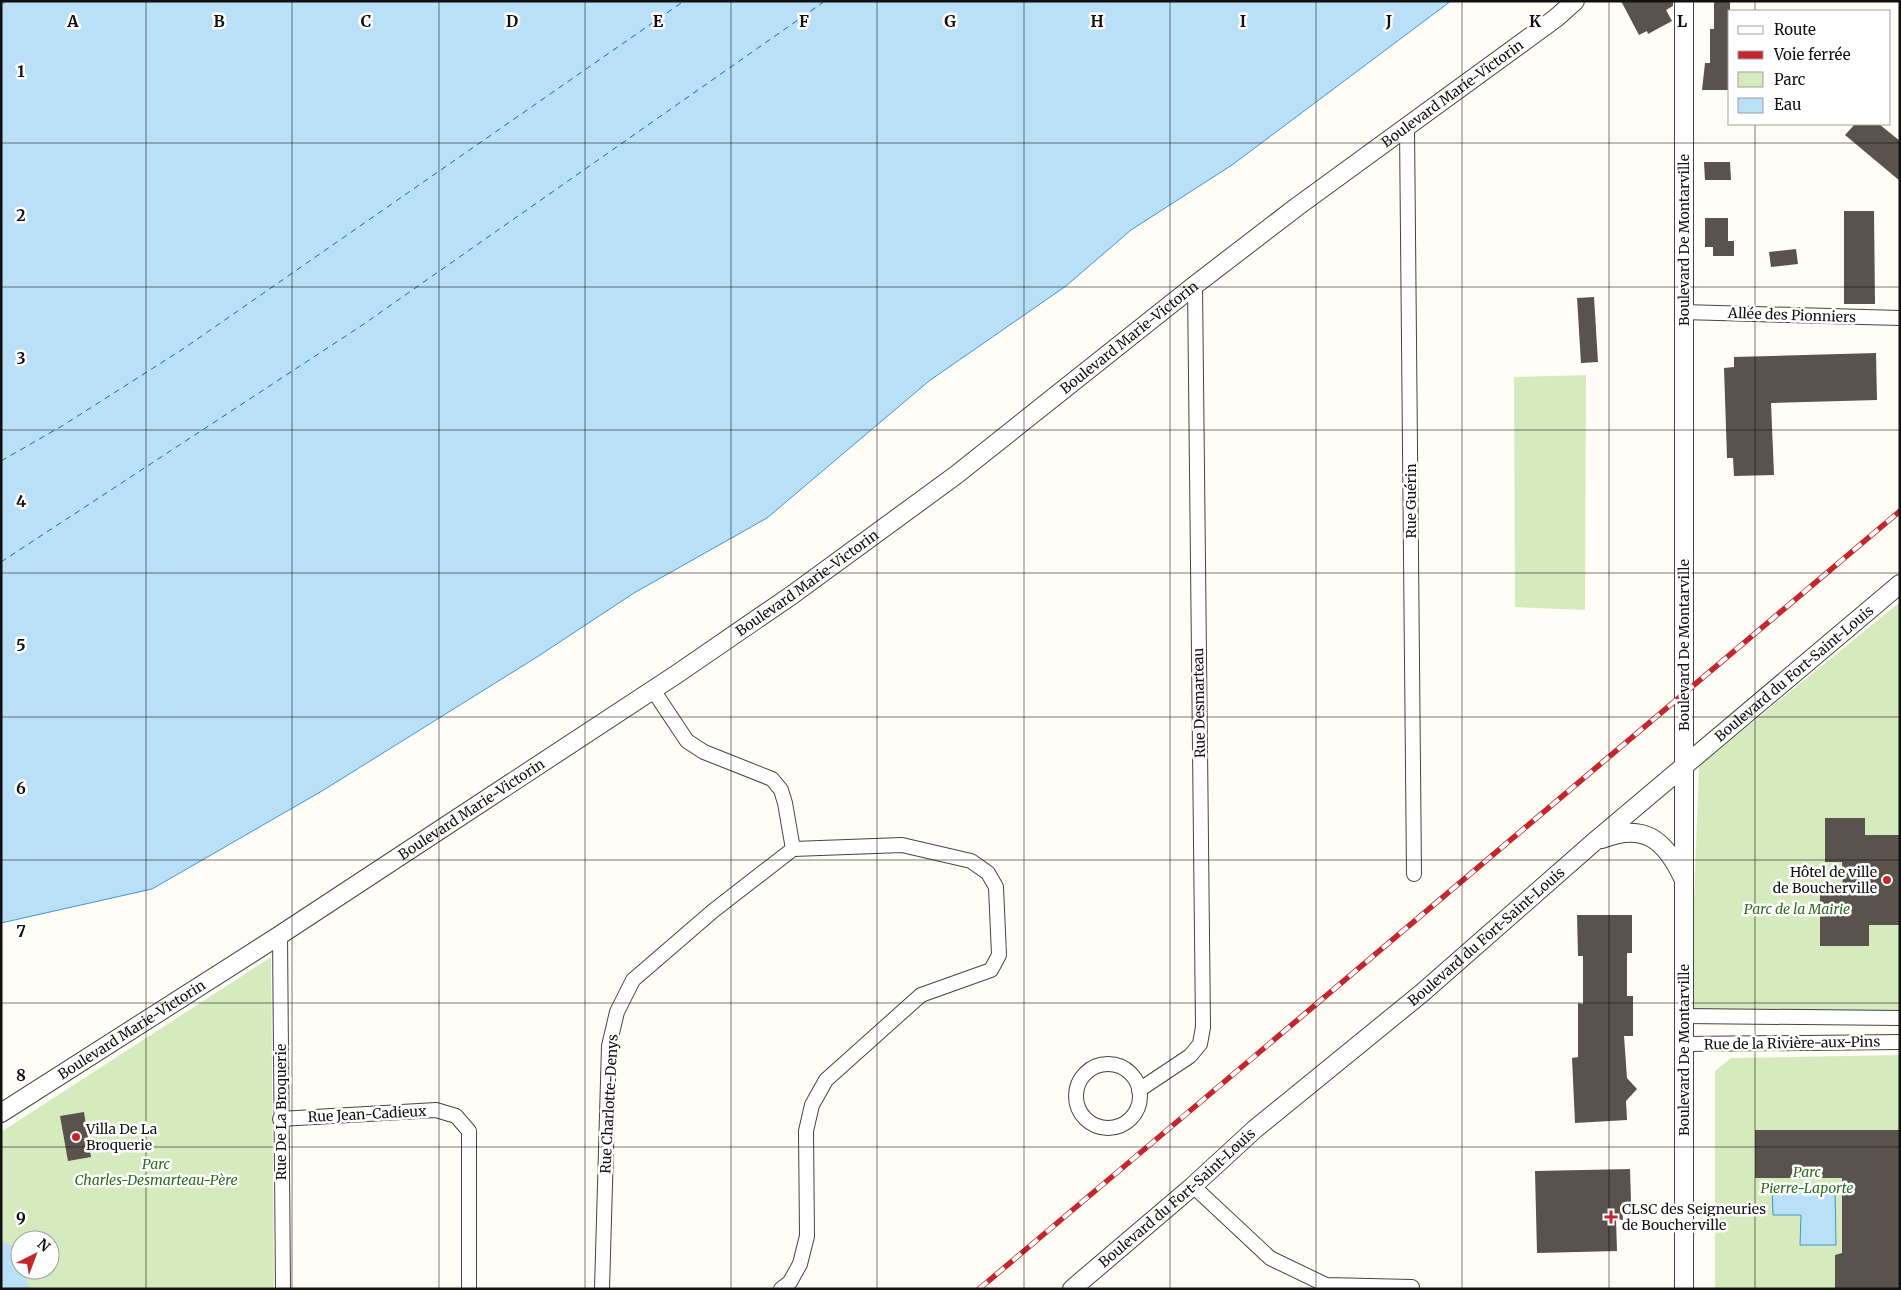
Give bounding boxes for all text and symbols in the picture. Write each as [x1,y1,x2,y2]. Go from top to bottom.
legend [1728,10,1891,125]
text: A [66,11,79,31]
text: B [213,11,225,31]
text: C [361,11,371,31]
text: D [506,11,518,31]
text: E [653,11,664,31]
text: F [799,11,809,31]
text: G [944,11,956,31]
text: H [1090,11,1104,31]
text: I [1240,11,1246,31]
text: J [1385,11,1392,31]
text: K [1529,11,1541,31]
text: L [1677,11,1687,31]
text: Route [1774,20,1816,39]
street label: Boulevard Marie-Victorin [1378,36,1527,151]
text: Voie ferrée [1773,45,1851,64]
text: 1 [17,61,25,81]
text: Parc [1774,70,1806,89]
text: Eau [1774,95,1801,114]
street label: Boulevard De Montarville [1675,154,1693,326]
text: 2 [16,205,26,225]
street label: Boulevard Marie-Victorin [1056,277,1202,398]
street label: Allée des Pionniers [1727,304,1856,326]
text: 3 [16,348,26,368]
street label: Rue Guérin [1402,463,1420,539]
text: 4 [16,491,26,511]
street label: Boulevard Marie-Victorin [732,526,882,640]
street label: Boulevard De Montarville [1675,559,1693,731]
street label: Boulevard du Fort-Saint-Louis [1711,601,1877,745]
text: 5 [16,635,26,655]
street label: Rue Desmarteau [1189,648,1209,758]
street label: Boulevard Marie-Victorin [395,755,548,864]
text: 6 [16,778,26,798]
street label: Boulevard du Fort-Saint-Louis [1404,863,1568,1010]
place label: Hôtel de ville de Boucherville [1773,863,1877,897]
marker: Hôtel de ville de Boucherville [1881,874,1893,886]
park label: Parc de la Mairie [1744,900,1850,918]
text: 7 [16,921,26,941]
street label: Boulevard De Montarville [1675,964,1693,1136]
street label: Boulevard Marie-Victorin [55,976,209,1083]
street label: Rue de la Rivière-aux-Pins [1704,1032,1880,1054]
street label: Rue Charlotte-Denys [596,1034,622,1174]
street label: Rue De La Broquerie [272,1044,290,1180]
text: 8 [16,1065,26,1085]
street label: Rue Jean-Cadieux [307,1102,427,1126]
place label: Villa De La Broquerie [85,1120,158,1154]
street label: Boulevard du Fort-Saint-Louis [1095,1124,1259,1271]
marker: Villa De La Broquerie [70,1131,82,1143]
park label: Parc Charles-Desmarteau-Père [74,1155,238,1189]
park label: Parc Pierre-Laporte [1760,1163,1854,1197]
place label: CLSC des Seigneuries de Boucherville [1622,1200,1766,1234]
text: 9 [16,1208,26,1228]
marker: CLSC des Seigneuries de Boucherville [1604,1210,1618,1224]
north arrow [10,1230,60,1280]
text: N [34,1235,54,1256]

